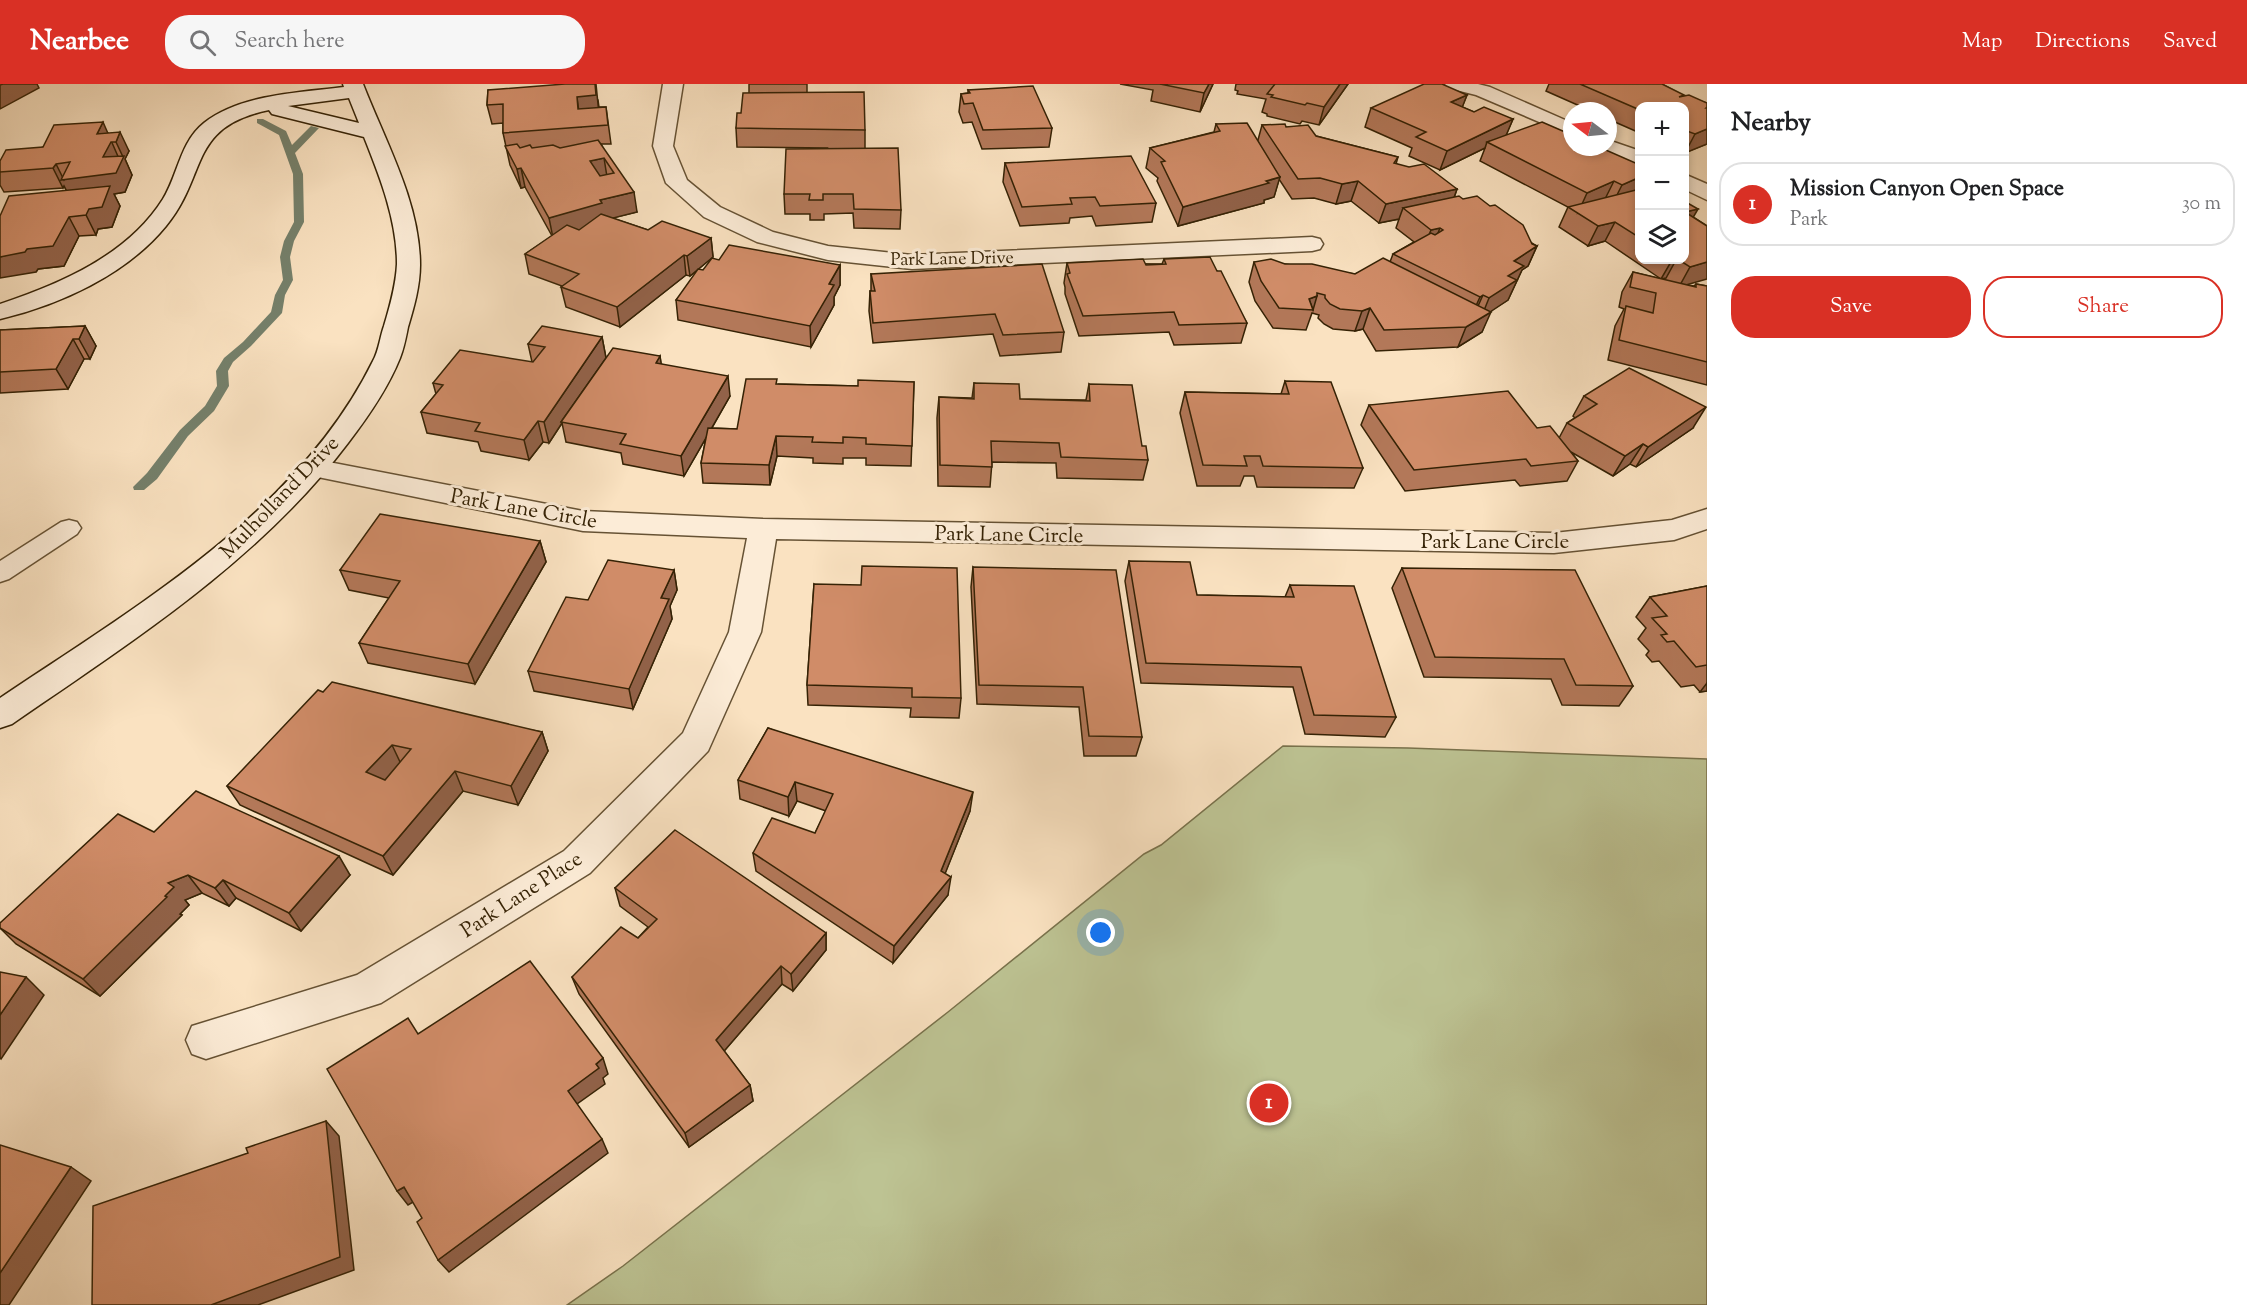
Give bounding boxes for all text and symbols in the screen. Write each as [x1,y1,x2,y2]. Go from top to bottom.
search box [165,15,585,69]
text: Nearbee [30,22,129,62]
icon: search [186,26,219,59]
text: Search here [234,26,345,58]
text: Map [1962,27,2002,57]
text: Directions [2035,27,2130,57]
text: Saved [2163,27,2217,57]
north arrow [1563,102,1617,156]
map controls [1635,102,1689,264]
button: + [1635,102,1689,156]
text: Nearby [1731,105,1811,142]
button: − [1635,156,1689,210]
text: Mission Canyon Open Space [1790,174,2064,206]
text: 1 [1749,190,1756,219]
text: 30 m [2182,190,2221,219]
text: Park [1790,206,1828,235]
button: layers [1635,210,1689,264]
street label: Park Lane Drive [890,246,1014,274]
button: Save [1731,276,1971,338]
button: Share [1983,276,2223,338]
street label: Mulholland Drive [214,430,347,567]
street label: Park Lane Circle [448,482,599,538]
street label: Park Lane Circle [934,520,1084,552]
street label: Park Lane Circle [1421,528,1569,558]
street label: Park Lane Place [455,845,589,946]
your location [1086,918,1115,947]
pin: 1 [1250,1080,1288,1126]

